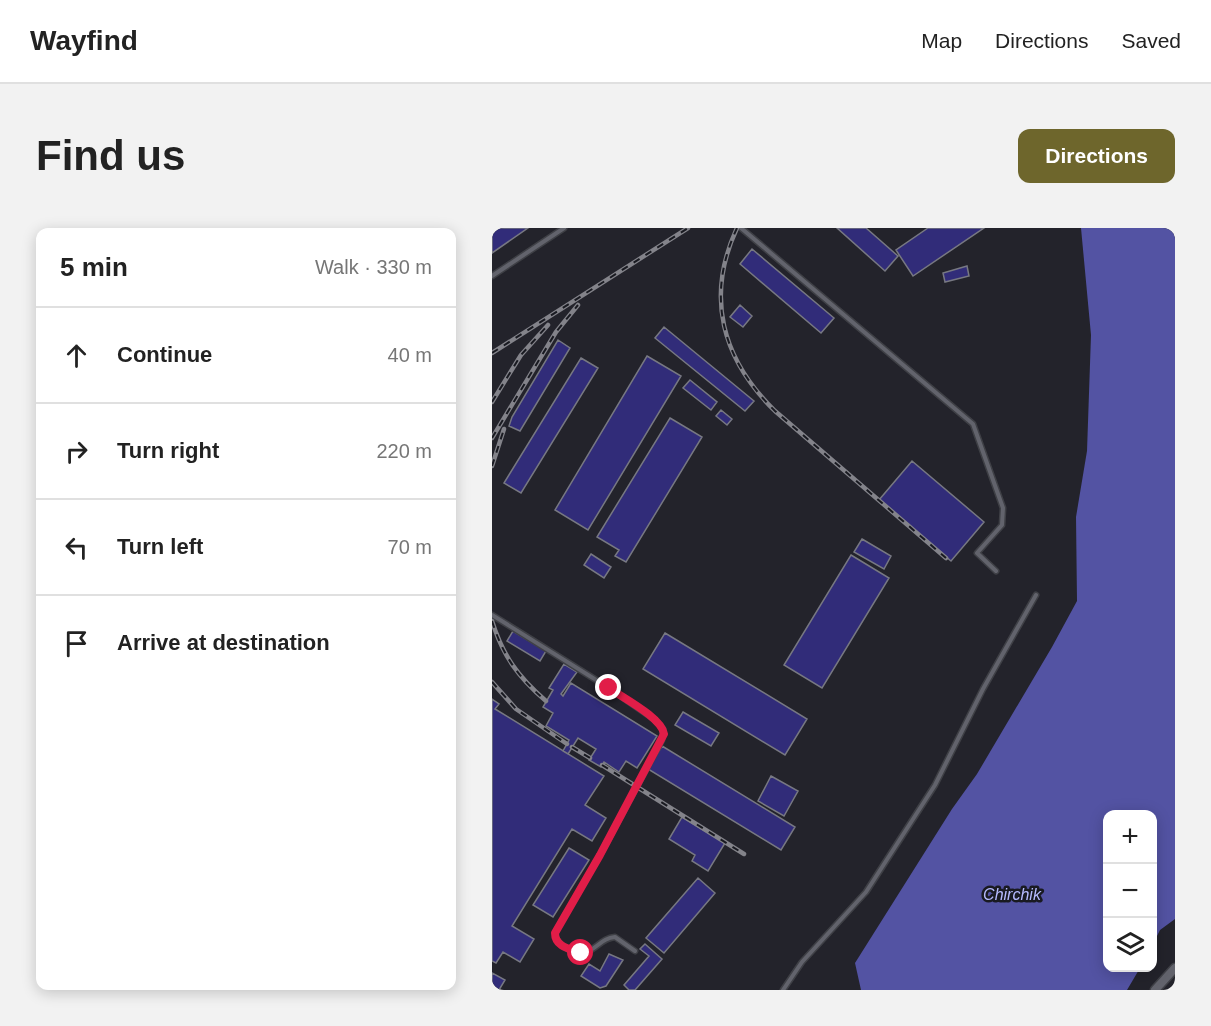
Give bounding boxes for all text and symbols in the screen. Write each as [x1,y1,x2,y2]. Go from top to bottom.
text: Wayfind [30,25,138,56]
text: Map [921,29,962,52]
text: Directions [995,29,1088,52]
text: Saved [1121,29,1181,52]
button: Directions [1018,129,1175,183]
text: Find us [36,132,185,179]
text: 5 min [60,252,128,282]
text: Walk · 330 m [315,256,432,278]
icon: ahead [60,339,93,372]
text: Continue [117,342,212,367]
text: 40 m [388,344,432,366]
icon: right [60,435,93,468]
text: Turn right [117,438,219,463]
text: 220 m [376,440,432,462]
icon: left [60,531,93,564]
text: Turn left [117,534,203,559]
text: 70 m [388,536,432,558]
icon: arrive [60,627,93,660]
text: Arrive at destination [117,630,330,655]
route end [595,674,621,700]
map controls [1103,810,1157,972]
button: + [1103,810,1157,864]
button: − [1103,864,1157,918]
water label: Chirchik [983,886,1042,903]
button: layers [1103,918,1157,972]
route start [567,939,593,965]

